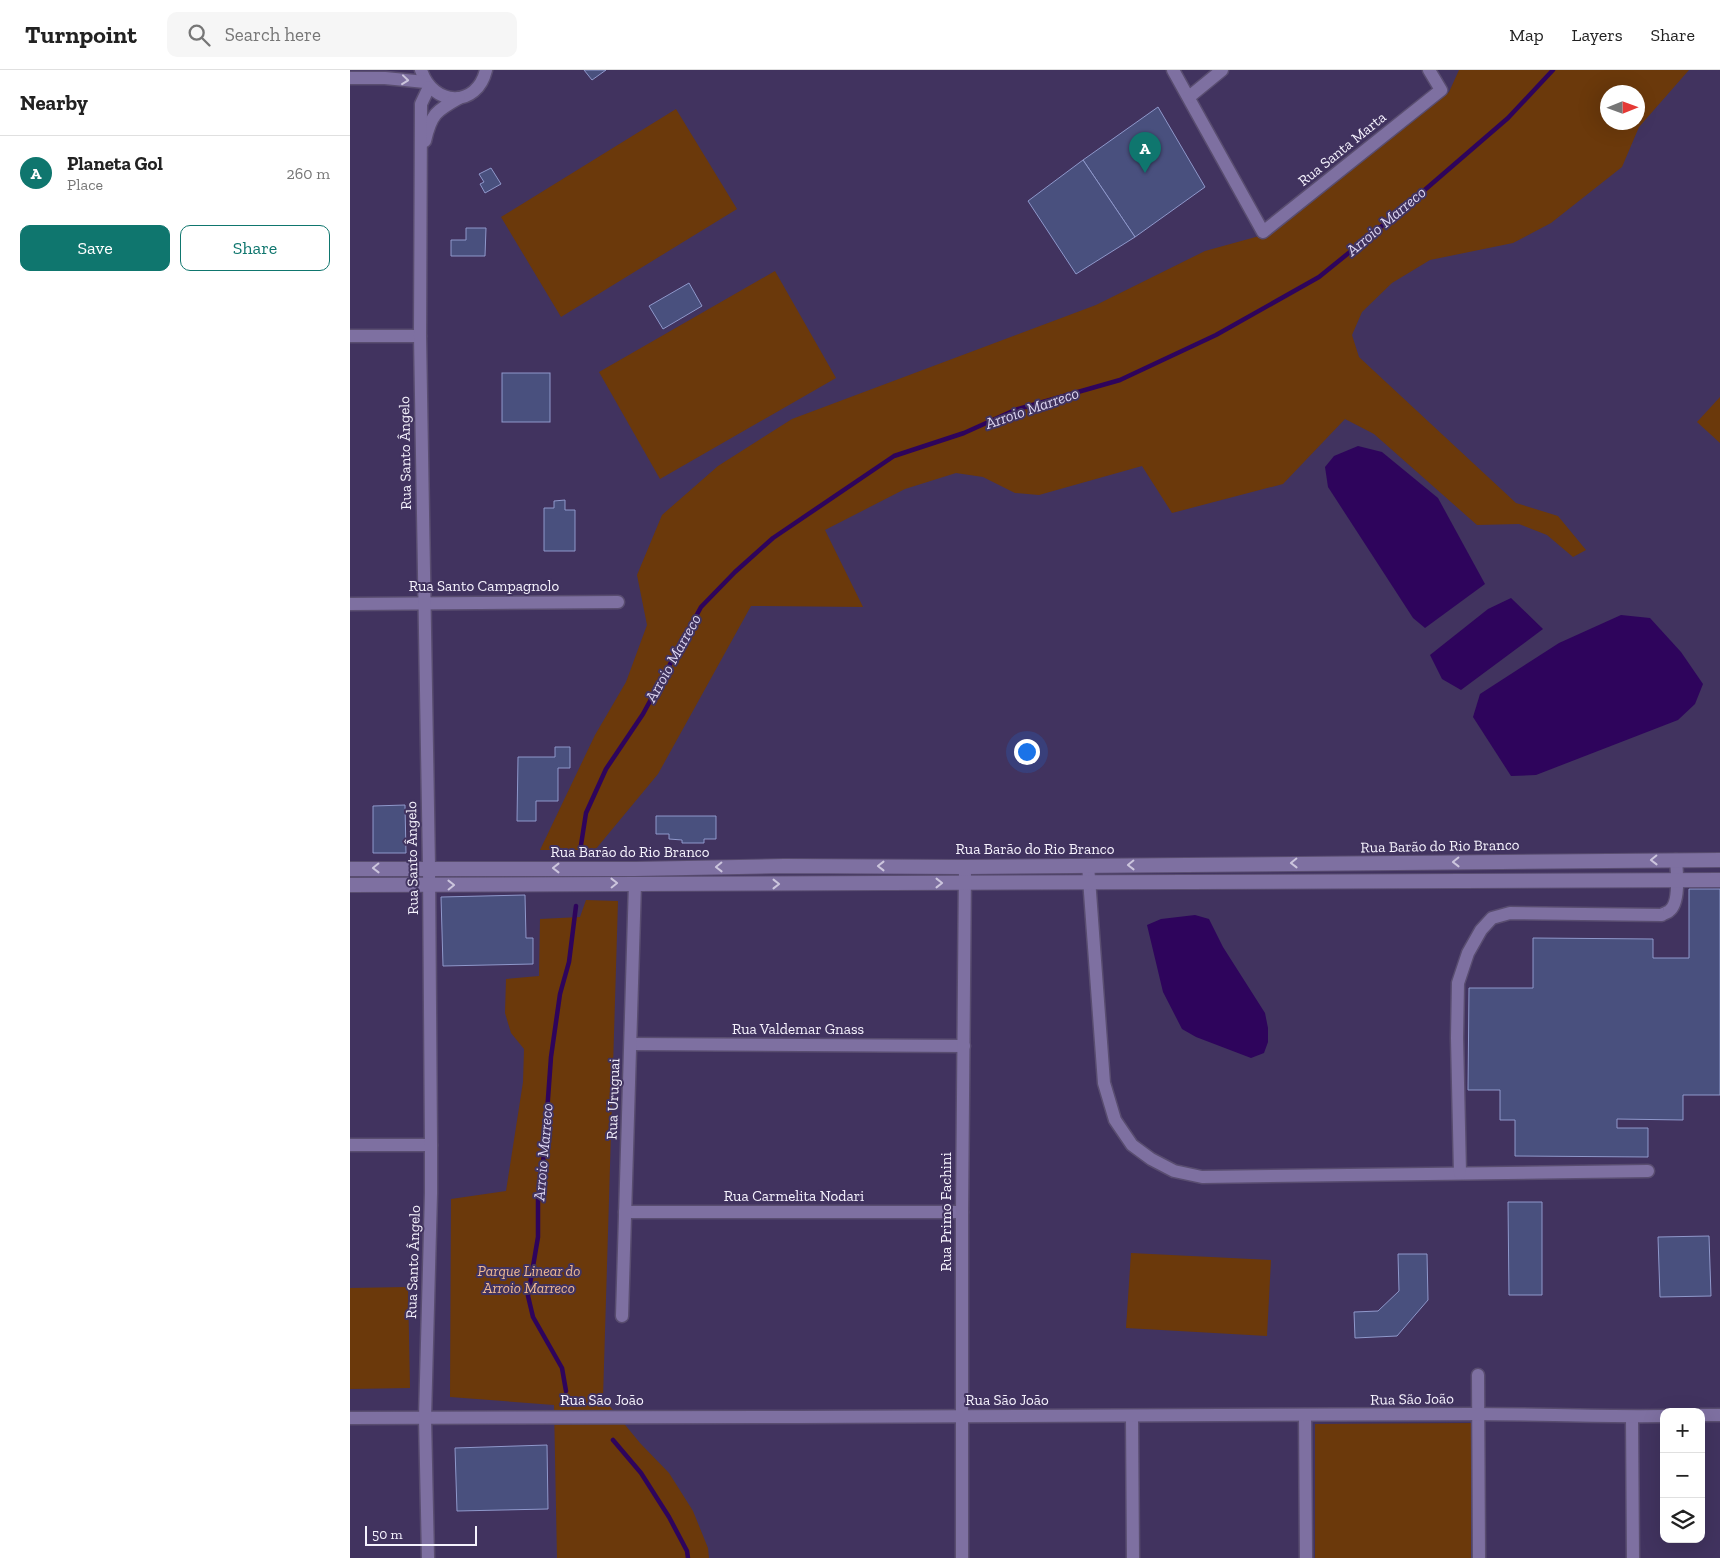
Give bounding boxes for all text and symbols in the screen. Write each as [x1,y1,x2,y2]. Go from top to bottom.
search box [167,12,517,57]
text: Turnpoint [25,20,137,49]
icon: search [185,21,213,49]
text: Search here [225,23,321,46]
text: Map [1509,24,1544,46]
text: Layers [1572,24,1623,46]
text: Share [1651,24,1695,46]
one-way arrow [401,74,409,85]
north arrow [1600,85,1645,130]
text: Nearby [20,90,88,115]
street label: Rua Santa Marta [1294,108,1390,190]
pin: A [1129,132,1161,173]
text: Planeta Gol [67,152,163,175]
text: A [31,164,42,183]
text: 260 m [287,164,330,183]
text: Place [67,175,103,194]
water label: Arroio Marreco [1342,182,1430,260]
button: Save [20,225,170,271]
button: Share [180,225,330,271]
water label: Arroio Marreco [982,383,1081,433]
street label: Rua Santo Ângelo [395,396,415,510]
street label: Rua Santo Campagnolo [409,577,559,595]
water label: Arroio Marreco [640,611,705,706]
your location [1014,739,1040,765]
street label: Rua Santo Ângelo [402,801,422,915]
street label: Rua Barão do Rio Branco [1360,836,1520,856]
street label: Rua Barão do Rio Branco [956,840,1115,858]
street label: Rua Barão do Rio Branco [551,843,710,861]
one-way arrow [1650,855,1658,865]
one-way arrow [1452,857,1460,867]
one-way arrow [1290,858,1298,869]
one-way arrow [1127,860,1135,870]
one-way arrow [877,861,885,871]
one-way arrow [715,862,722,872]
one-way arrow [372,863,380,873]
one-way arrow [552,863,560,873]
one-way arrow [610,878,618,888]
one-way arrow [772,878,780,889]
one-way arrow [935,878,943,888]
one-way arrow [448,880,455,890]
street label: Rua Valdemar Gnass [732,1020,864,1038]
street label: Rua Uruguai [603,1058,623,1140]
water label: Arroio Marreco [529,1102,557,1203]
street label: Rua Primo Fachini [937,1152,955,1272]
street label: Rua Carmelita Nodari [724,1187,864,1205]
street label: Rua Santo Ângelo [402,1205,424,1319]
park label: Parque Linear do Arroio Marreco [478,1262,580,1297]
street label: Rua São João [1370,1389,1454,1409]
street label: Rua São João [560,1391,644,1409]
street label: Rua São João [965,1391,1049,1409]
map controls [1660,1408,1705,1543]
button: + [1660,1408,1705,1453]
button: − [1660,1453,1705,1498]
button: layers [1660,1498,1705,1543]
scale bar [365,1523,478,1546]
text: 50 m [372,1526,403,1543]

